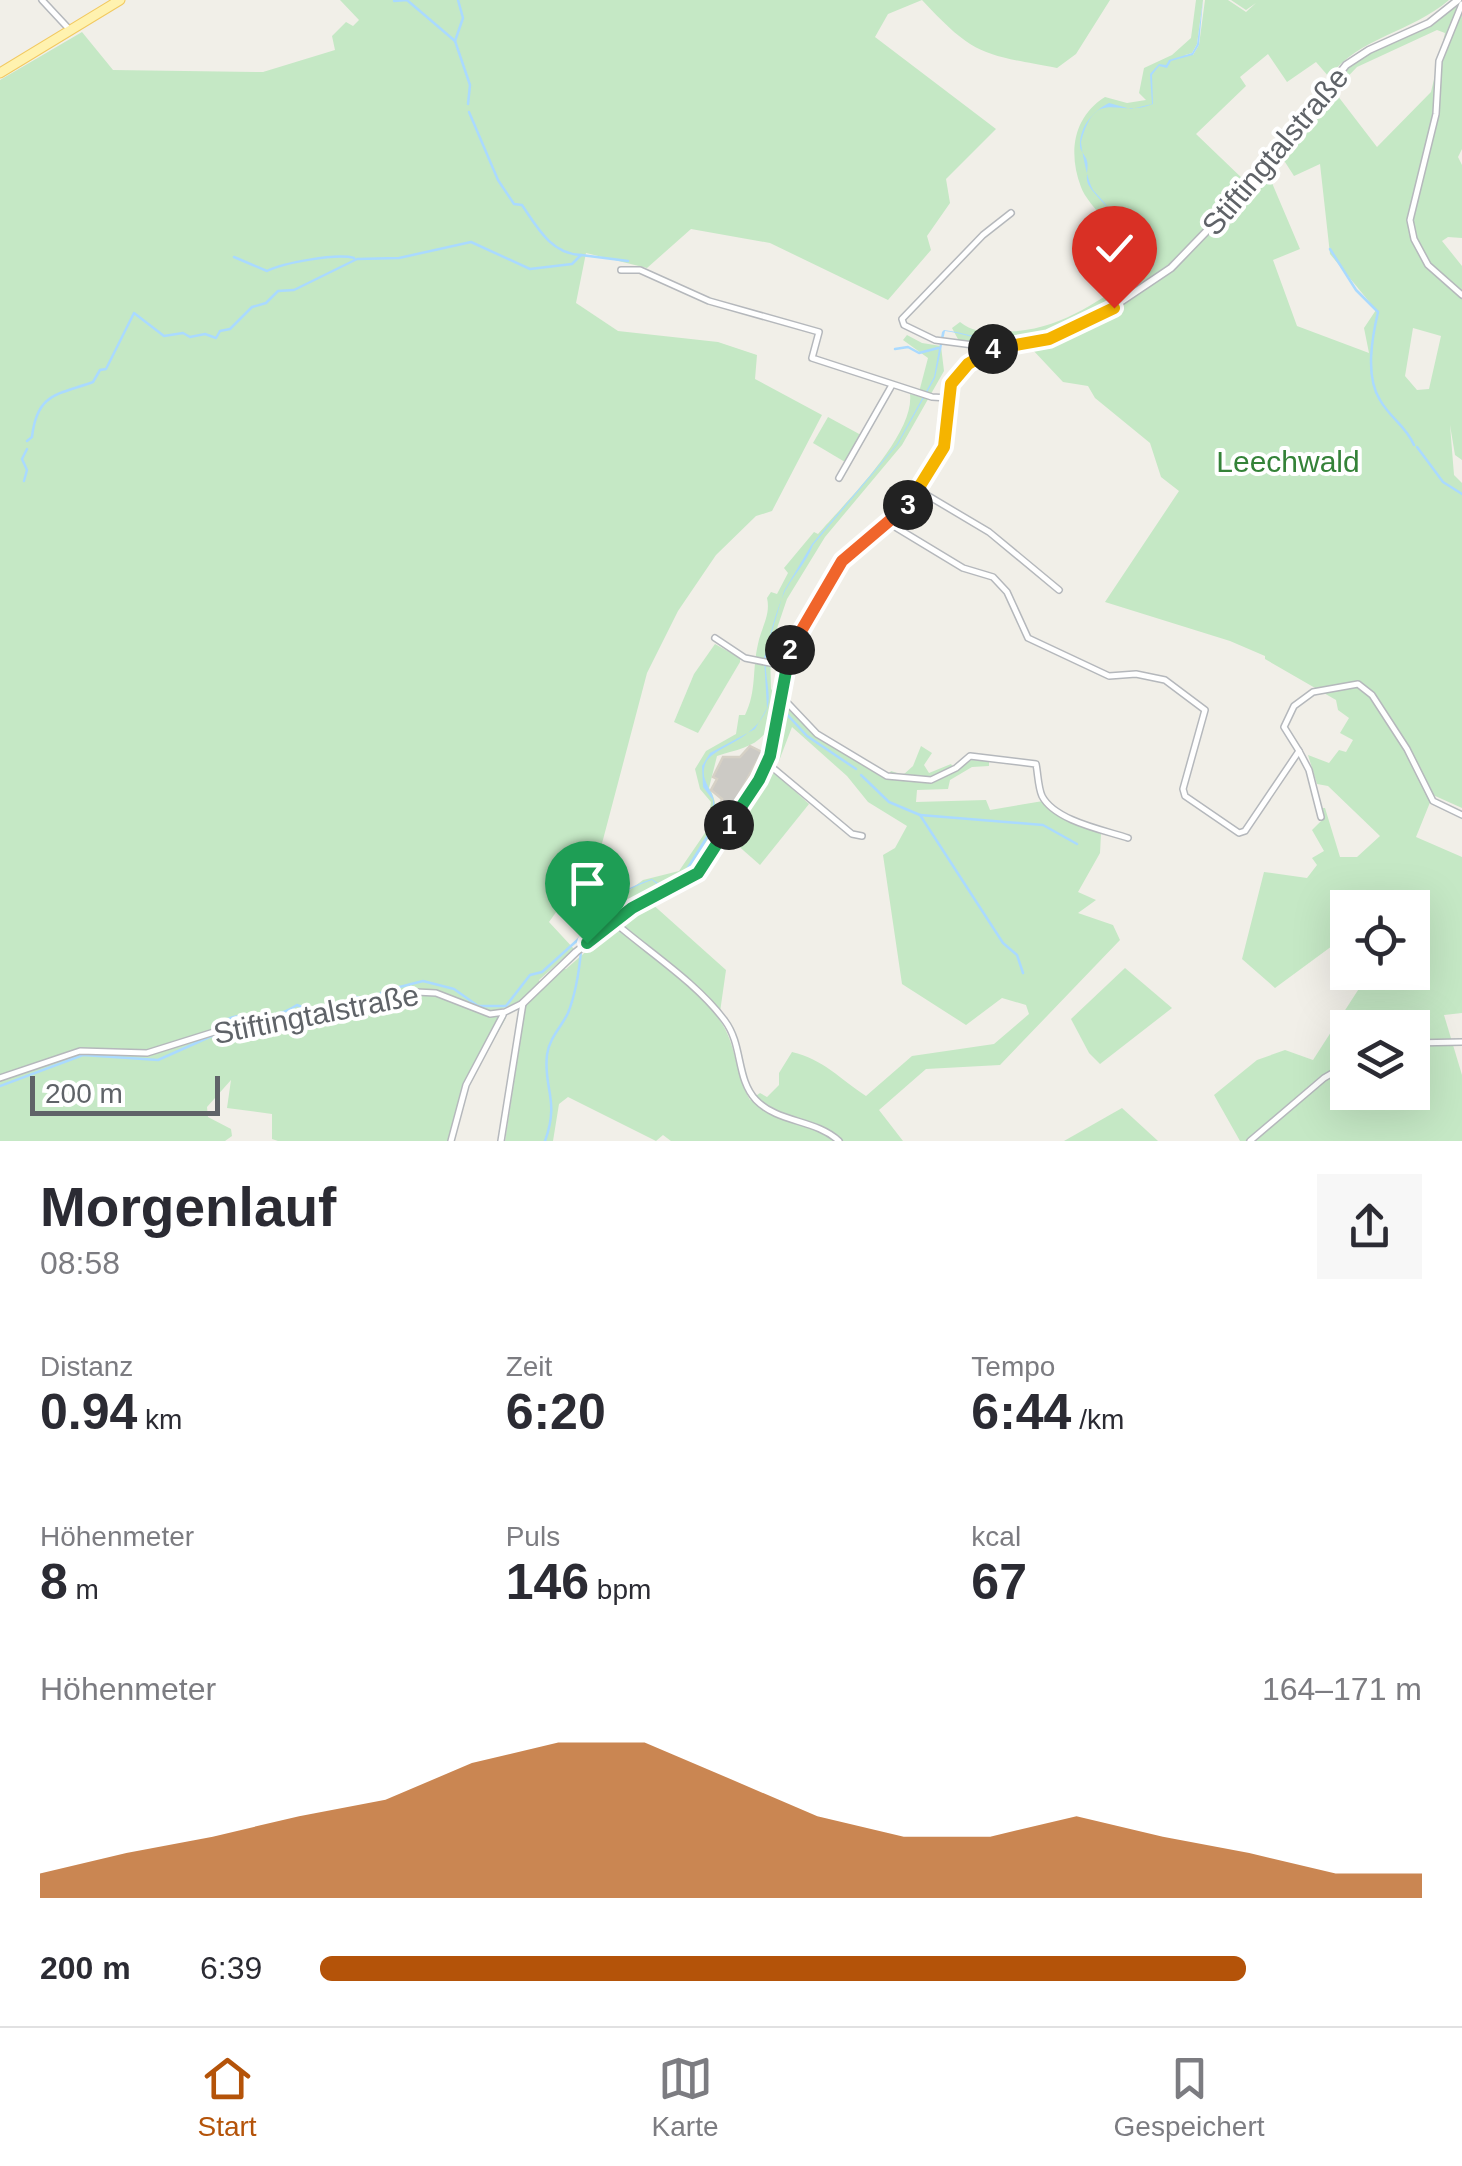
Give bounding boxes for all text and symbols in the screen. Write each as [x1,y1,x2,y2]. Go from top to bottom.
street label: Stiftingtalstraße [1195,61,1355,241]
pin [1072,206,1157,309]
icon: check [1087,221,1142,276]
pin: 4 [968,324,1018,374]
text: 4 [985,333,1001,364]
park label: Leechwald [1216,445,1360,478]
pin: 3 [883,480,933,530]
text: 3 [900,489,916,520]
pin: 2 [765,625,815,675]
text: 2 [782,634,798,665]
pin: 1 [704,800,754,850]
text: 1 [721,809,737,840]
pin [545,841,630,944]
icon: arrive [560,856,615,911]
map controls [1330,890,1430,1110]
button: locate [1330,890,1430,990]
street label: Stiftingtalstraße [211,978,421,1050]
button: layers [1330,1010,1430,1110]
scale bar [30,1071,220,1116]
text: 200 m [45,1078,123,1109]
button: share [1317,1174,1422,1279]
text: Morgenlauf [40,1176,336,1238]
text: 08:58 [40,1245,120,1281]
text: Distanz [40,1351,133,1382]
text: Zeit [506,1351,552,1382]
text: Tempo [971,1351,1055,1382]
text: 0.94 [40,1384,137,1440]
text: 6:20 [506,1384,606,1440]
text: 6:44 [971,1384,1071,1440]
text: km [137,1404,182,1435]
text: /km [1071,1404,1124,1435]
text: Höhenmeter [40,1521,194,1552]
text: Puls [506,1521,560,1552]
text: kcal [971,1521,1021,1552]
text: 8 [40,1554,68,1610]
text: 146 [506,1554,589,1610]
text: 67 [971,1554,1027,1610]
text: m [68,1574,99,1605]
text: bpm [589,1574,651,1605]
text: Höhenmeter [40,1671,216,1707]
text: 164–171 m [1262,1671,1422,1707]
text: 200 m [40,1950,131,1986]
text: 6:39 [200,1950,262,1986]
tab: Start [197,2051,257,2143]
tab: Karte [652,2051,719,2143]
tab: Gespeichert [1114,2051,1265,2143]

